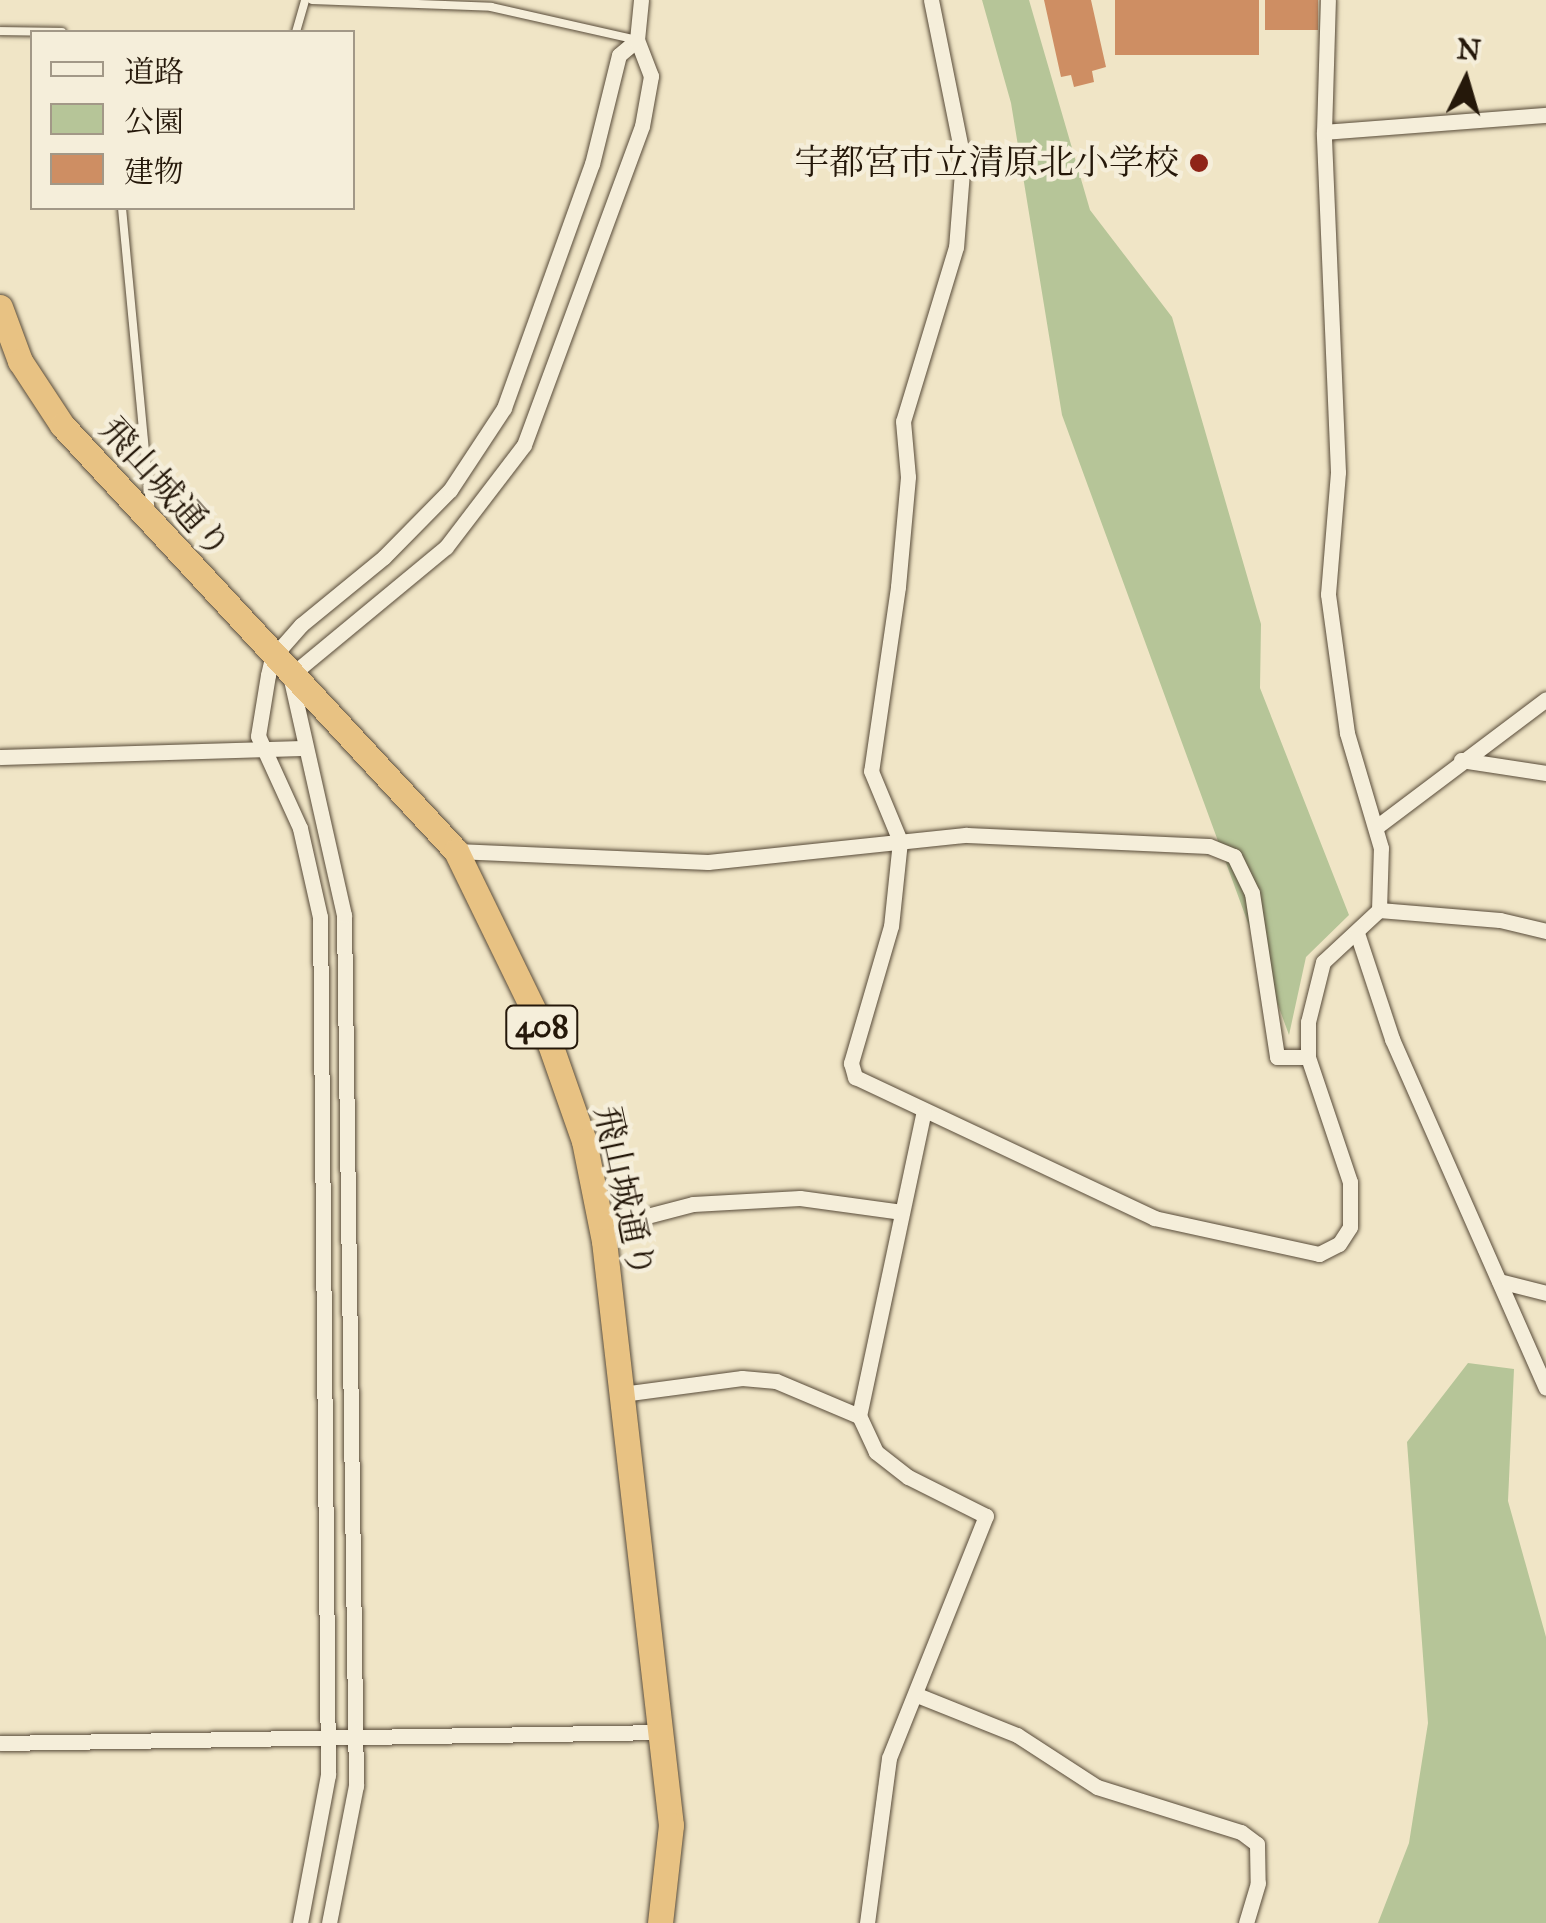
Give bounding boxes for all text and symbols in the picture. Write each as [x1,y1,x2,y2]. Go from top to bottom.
legend [30,30,355,210]
north arrow [1416,30,1516,130]
text: N [1455,31,1482,68]
text: 道路 [124,54,184,90]
text: 公園 [124,104,184,140]
place label: 宇都宮市立清原北小学校 [794,142,1179,184]
marker: 宇都宮市立清原北小学校 [1188,152,1210,174]
text: 建物 [124,154,184,190]
street label: 飛山城通り [91,409,239,567]
road number: 408 [504,1000,580,1054]
street label: 飛山城通り [585,1102,663,1282]

